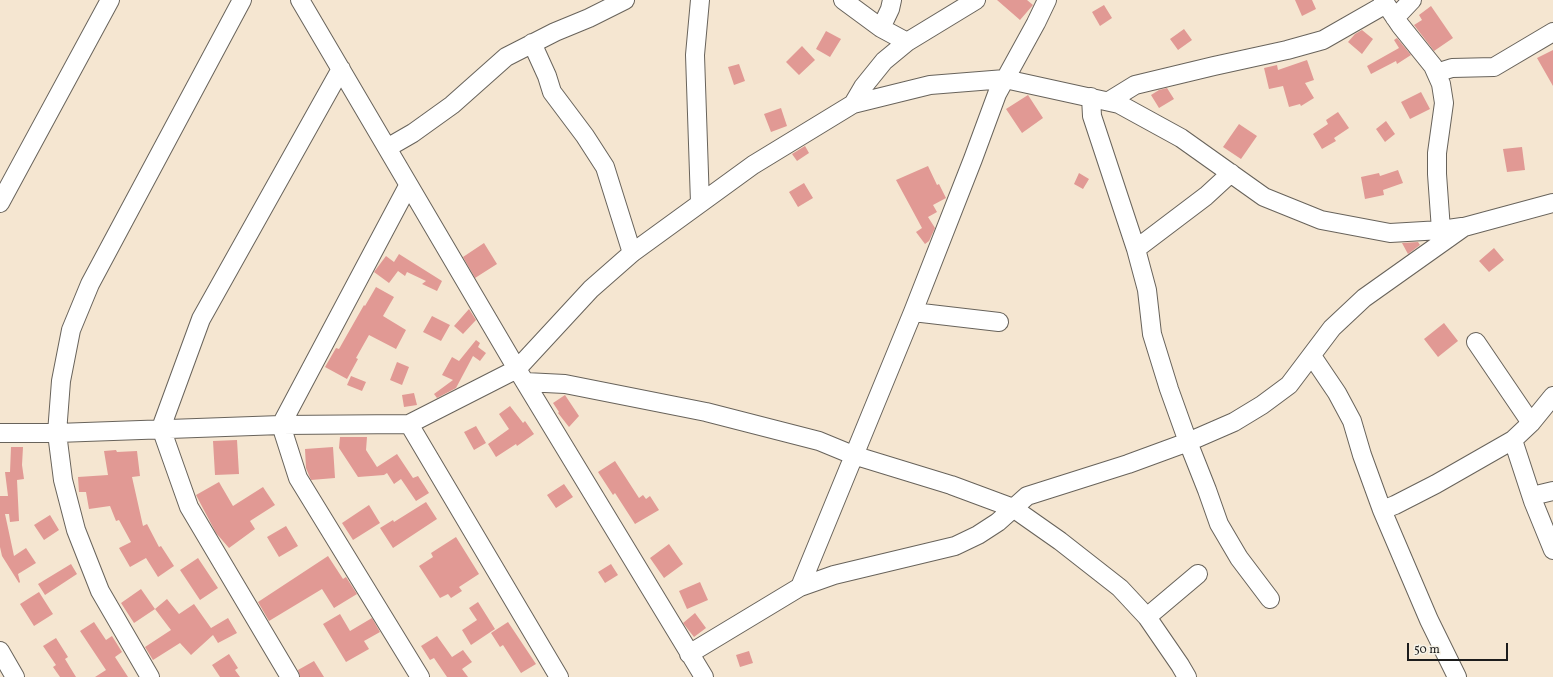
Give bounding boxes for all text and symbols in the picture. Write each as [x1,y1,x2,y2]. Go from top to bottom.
scale bar [1409,635,1510,661]
text: 50 m [1414,642,1440,658]

